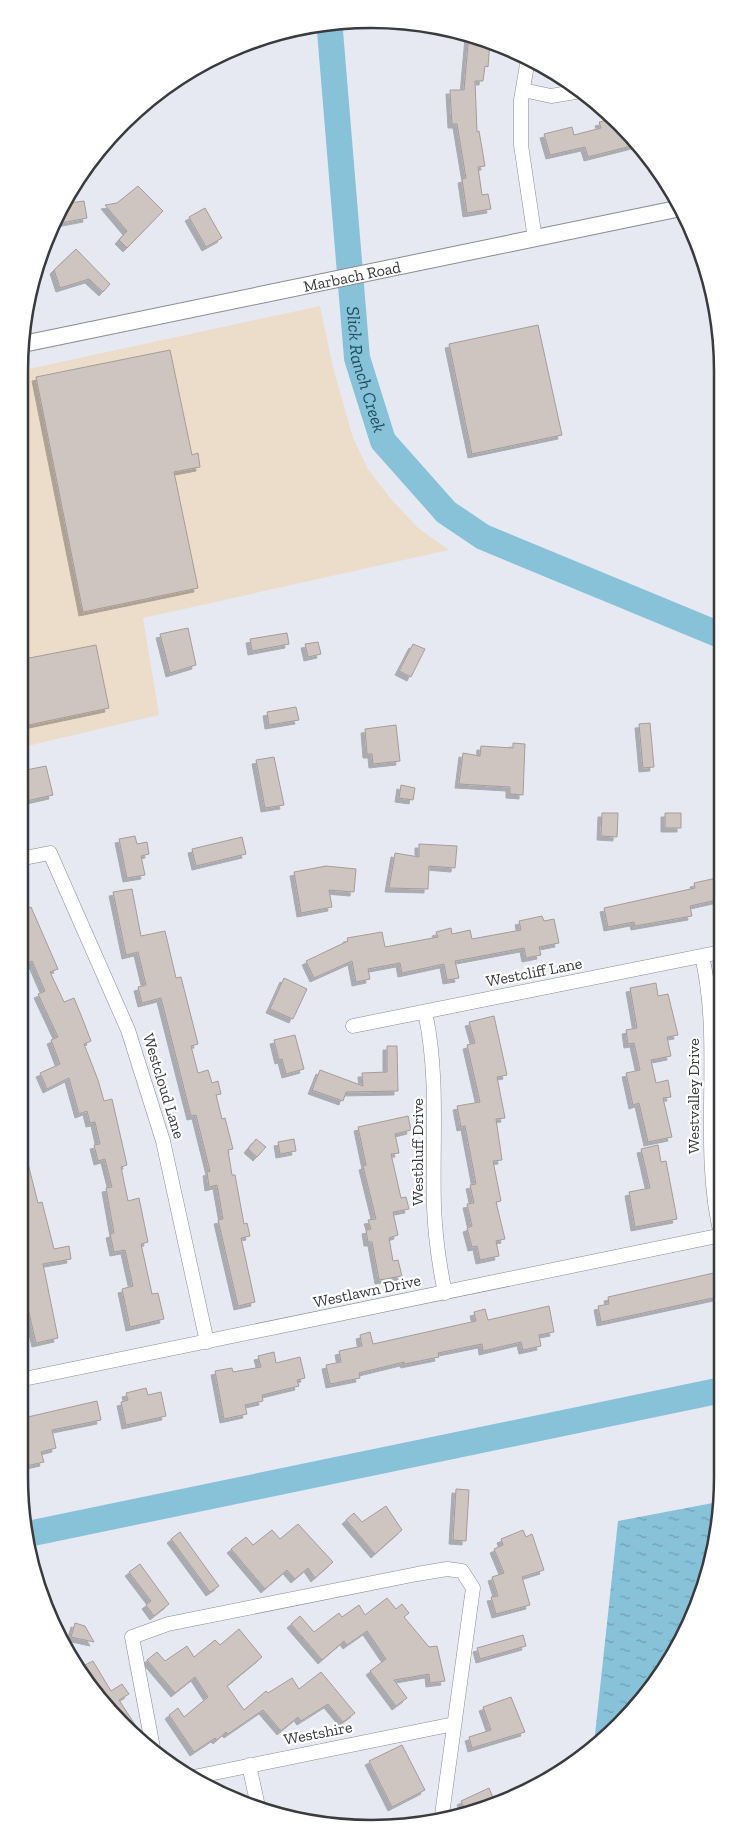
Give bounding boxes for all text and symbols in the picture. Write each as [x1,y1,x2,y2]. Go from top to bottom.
street label: Marbach Road [302,257,403,295]
water label: Slick Ranch Creek [342,305,391,435]
street label: Westcliff Lane [484,953,584,991]
street label: Westcloud Lane [139,1031,189,1141]
street label: Westvalley Drive [684,1038,703,1154]
street label: Westbluff Drive [408,1098,427,1206]
street label: Westlawn Drive [312,1270,422,1312]
street label: Westshire [282,1717,354,1749]

